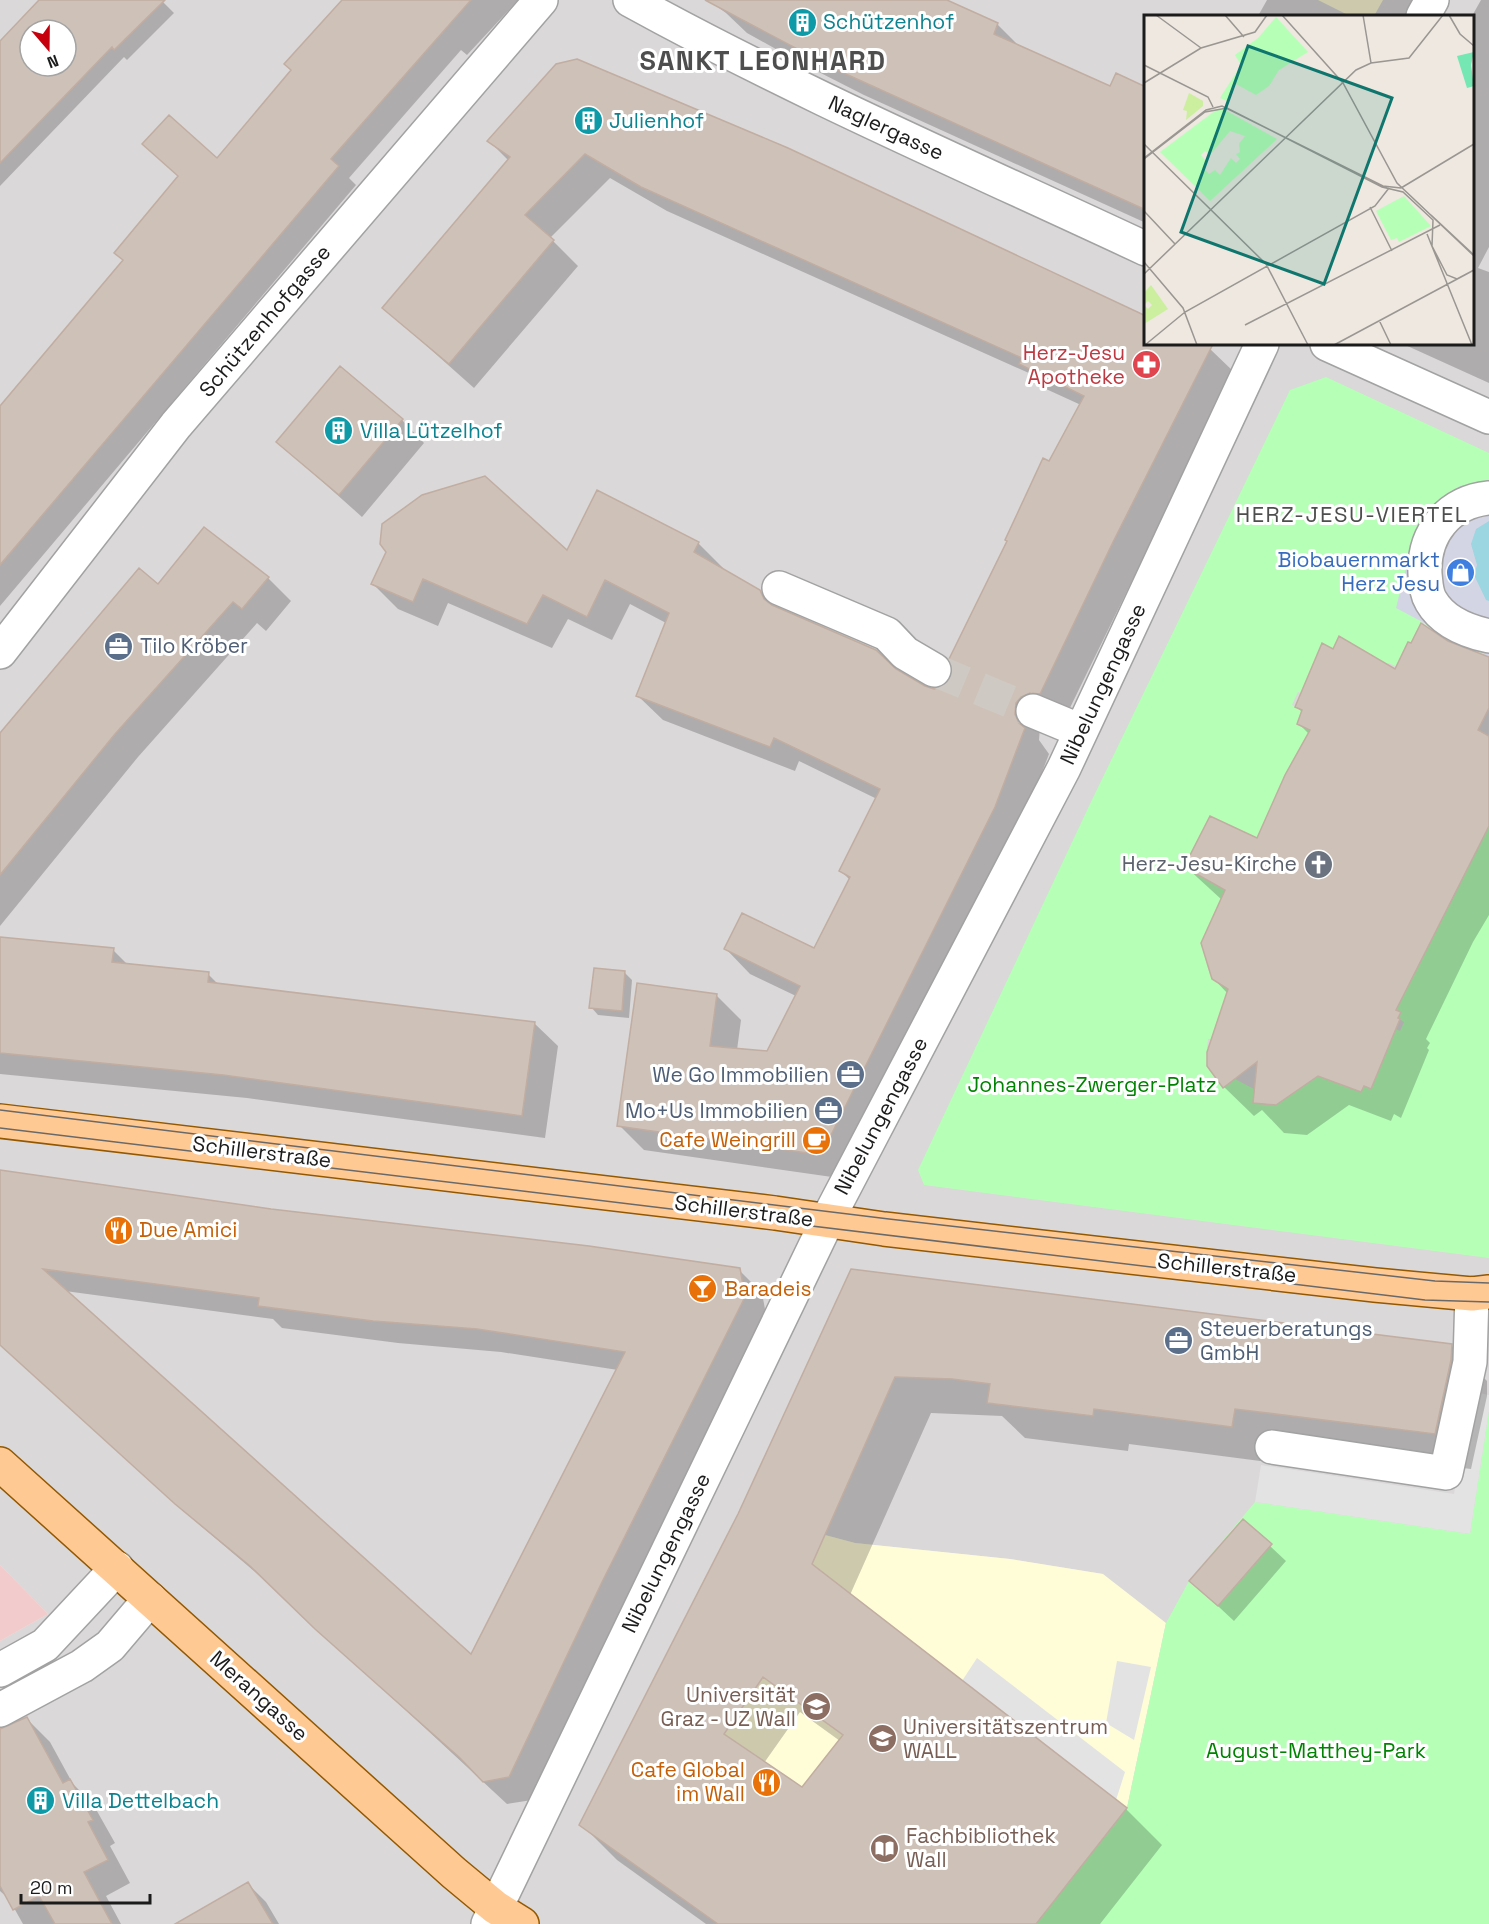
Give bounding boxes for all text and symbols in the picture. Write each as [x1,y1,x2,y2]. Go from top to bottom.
building icon: Schützenhof [786,6,818,38]
place label: Schützenhof [823,8,954,35]
inset map [1144,15,1474,345]
north arrow [18,18,78,78]
district label: SANKT LEONHARD [639,43,887,78]
text: N [44,50,62,73]
street label: Naglergasse [824,89,948,166]
building icon: Julienhof [572,105,604,137]
place label: Julienhof [609,107,704,134]
street label: Schützenhofgasse [193,239,336,402]
place label: Herz-Jesu Apotheke [1023,339,1125,390]
pharmacy icon: Herz-Jesu Apotheke [1130,349,1162,381]
building icon: Villa Lützelhof [323,415,355,447]
place label: Villa Lützelhof [360,417,503,444]
district label: HERZ-JESU-VIERTEL [1236,500,1468,528]
place label: Biobauernmarkt Herz Jesu [1278,546,1440,597]
shop icon: Biobauernmarkt Herz Jesu [1445,556,1477,588]
street label: Nibelungengasse [1053,599,1152,769]
office icon: Tilo Kröber [103,630,135,662]
place label: Tilo Kröber [140,632,248,659]
church icon: Herz-Jesu-Kirche [1302,848,1334,880]
place label: Herz-Jesu-Kirche [1122,850,1297,877]
street label: Nibelungengasse [828,1032,933,1199]
office icon: We Go Immobilien [834,1059,866,1091]
place label: We Go Immobilien [652,1061,829,1088]
park label: Johannes-Zwerger-Platz [967,1071,1217,1098]
office icon: Mo+Us Immobilien [813,1095,845,1127]
place label: Mo+Us Immobilien [625,1097,808,1124]
cafe icon: Cafe Weingrill [801,1124,833,1156]
place label: Cafe Weingrill [659,1126,796,1153]
street label: Schillerstraße [191,1130,333,1173]
street label: Schillerstraße [673,1189,815,1232]
restaurant icon: Due Amici [102,1214,134,1246]
place label: Due Amici [139,1216,237,1243]
street label: Schillerstraße [1156,1247,1298,1288]
bar icon: Baradeis [687,1273,719,1305]
place label: Baradeis [724,1275,811,1302]
place label: Steuerberatungs GmbH [1200,1315,1373,1366]
office icon: Steuerberatungs GmbH [1163,1325,1195,1357]
street label: Nibelungengasse [615,1468,716,1637]
street label: Merangasse [205,1644,314,1747]
place label: Universität Graz - UZ Wall [661,1681,796,1732]
school or university icon: Universität Graz - UZ Wall [801,1691,833,1723]
place label: Universitätszentrum WALL [903,1713,1108,1764]
school or university icon: Universitätszentrum WALL [866,1723,898,1755]
park label: August-Matthey-Park [1206,1737,1426,1764]
place label: Cafe Global im Wall [631,1756,745,1807]
restaurant icon: Cafe Global im Wall [750,1766,782,1798]
building icon: Villa Dettelbach [25,1785,57,1817]
place label: Villa Dettelbach [62,1787,219,1814]
place label: Fachbibliothek Wall [906,1822,1056,1873]
library icon: Fachbibliothek Wall [869,1832,901,1864]
scale bar [21,1867,150,1905]
text: 20 m [30,1876,73,1899]

